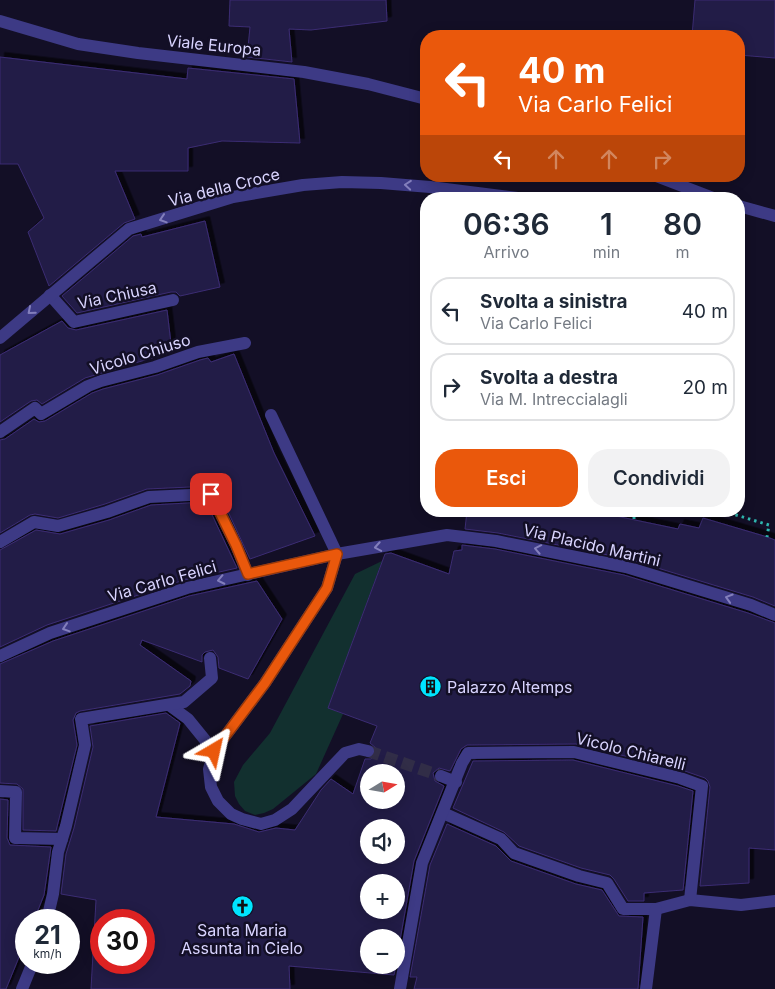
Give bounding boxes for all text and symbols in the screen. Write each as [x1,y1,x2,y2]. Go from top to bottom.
street label: Viale Europa [166,30,262,60]
text: 40 m [518,49,606,91]
icon: left [435,50,500,115]
text: Via Carlo Felici [518,91,672,117]
icon: left [489,145,517,173]
icon: ahead [542,145,570,173]
icon: ahead [595,145,623,173]
icon: right [648,145,676,173]
street label: Via della Croce [166,163,282,211]
one-way arrow [404,180,412,191]
text: 06:36 [463,206,550,242]
text: 1 [600,206,613,242]
text: 80 [663,206,702,242]
one-way arrow [159,213,167,223]
text: Arrivo [484,242,529,262]
text: min [593,242,620,262]
text: m [676,242,690,262]
street label: Via Chiusa [76,277,158,313]
text: Svolta a sinistra [480,290,628,313]
icon: left [437,297,465,325]
text: 40 m [682,300,728,323]
one-way arrow [28,305,37,314]
text: Via Carlo Felici [480,313,592,333]
street label: Vicolo Chiuso [87,329,193,379]
text: Svolta a destra [480,366,618,389]
icon: right [437,373,465,401]
text: 20 m [682,376,728,399]
text: Via M. Intreccialagli [480,389,628,409]
button: Esci [435,449,578,507]
button: Condividi [588,449,730,507]
pin [190,473,232,515]
icon: arrive [197,480,225,508]
street label: Via Placido Martini [521,519,663,571]
one-way arrow [373,541,382,551]
one-way arrow [534,544,543,555]
street label: Via Carlo Felici [105,556,219,606]
one-way arrow [217,574,226,585]
one-way arrow [725,594,734,604]
one-way arrow [63,622,71,632]
building icon: Palazzo Altemps [419,675,443,699]
place label: Palazzo Altemps [447,677,572,697]
position arrow [187,724,239,776]
street label: Vicolo Chiarelli [574,728,688,774]
north arrow [360,764,405,809]
map controls [360,764,405,974]
button: sound [360,819,405,864]
button: + [360,874,405,919]
church icon: Santa Maria Assunta in Cielo [230,894,254,918]
speed limit sign: 30 [90,909,155,974]
text: 21 [34,920,61,950]
place label: Santa Maria Assunta in Cielo [181,920,303,958]
button: − [360,929,405,974]
text: km/h [33,946,62,961]

